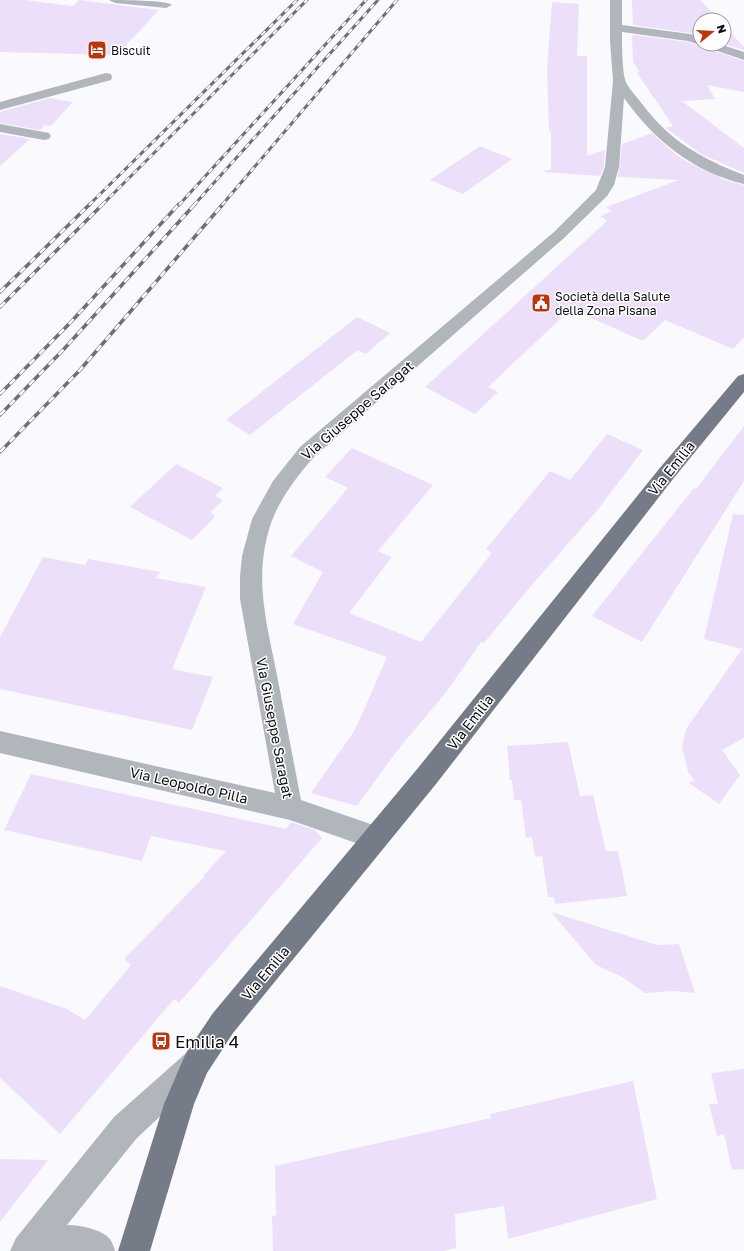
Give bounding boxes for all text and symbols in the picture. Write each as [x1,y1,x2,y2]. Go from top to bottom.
north arrow [692,12,732,52]
text: N [715,23,729,35]
hotel icon: Biscuit [86,39,108,61]
place label: Biscuit [111,43,151,58]
place label: Società della Salute della Zona Pisana [555,289,670,318]
public building icon: Società della Salute della Zona Pisana [530,292,552,314]
street label: Via Giuseppe Saragat [297,357,417,463]
street label: Via Emilia [644,437,698,499]
street label: Via Giuseppe Saragat [253,656,297,800]
street label: Via Emilia [443,691,497,753]
street label: Via Leopoldo Pilla [128,763,250,807]
street label: Via Emilia [237,942,293,1004]
bus stop icon: Emilia 4 [150,1030,172,1052]
place label: Emilia 4 [175,1031,239,1052]

